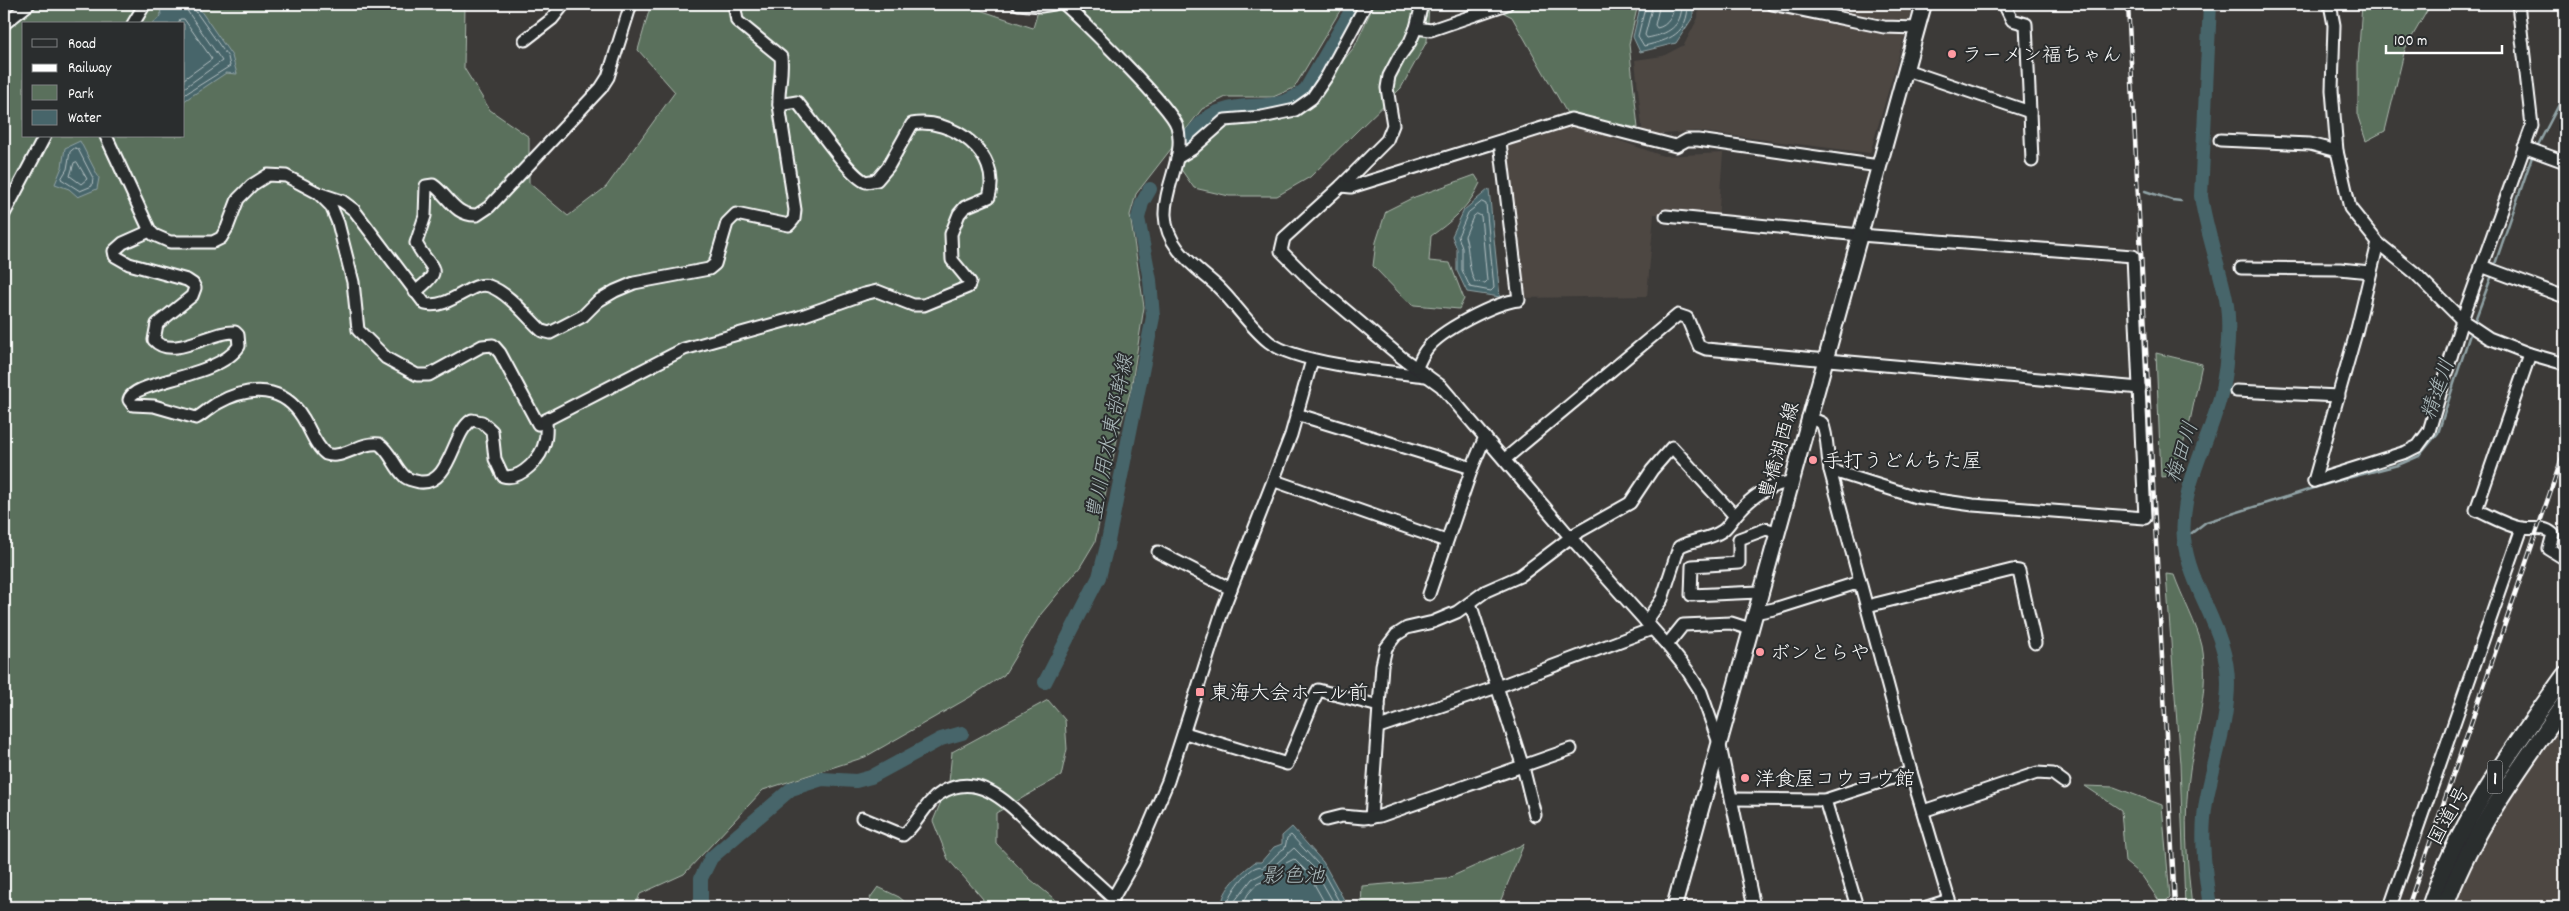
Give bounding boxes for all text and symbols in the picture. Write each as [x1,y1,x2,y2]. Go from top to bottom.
legend [22,22,185,138]
scale bar [2386,22,2503,54]
text: 100 m [2394,31,2427,53]
text: Road [68,34,96,56]
place label: ラーメン福ちゃん [1962,43,2122,71]
marker: ラーメン福ちゃん [1946,48,1958,60]
text: Railway [68,58,112,80]
text: Park [68,84,94,106]
text: Water [68,108,102,130]
water label: 豊川用水東部幹線 [1081,351,1143,523]
water label: 精進川 [2415,355,2464,425]
street label: 豊橋湖西線 [1754,399,1808,503]
water label: 梅田川 [2160,418,2208,488]
place label: 手打うどんちた屋 [1823,449,1982,477]
marker: 手打うどんちた屋 [1807,454,1819,466]
place label: ボンとらや [1770,641,1870,669]
marker: ボンとらや [1754,646,1766,658]
place label: 東海大会ホール前 [1210,681,1369,709]
marker: 東海大会ホール前 [1194,686,1206,698]
road number: 1 [2488,760,2502,794]
place label: 洋食屋コウヨウ館 [1755,767,1915,795]
marker: 洋食屋コウヨウ館 [1739,772,1751,784]
street label: 国道1号 [2423,782,2478,851]
water label: 影色池 [1262,863,1325,893]

